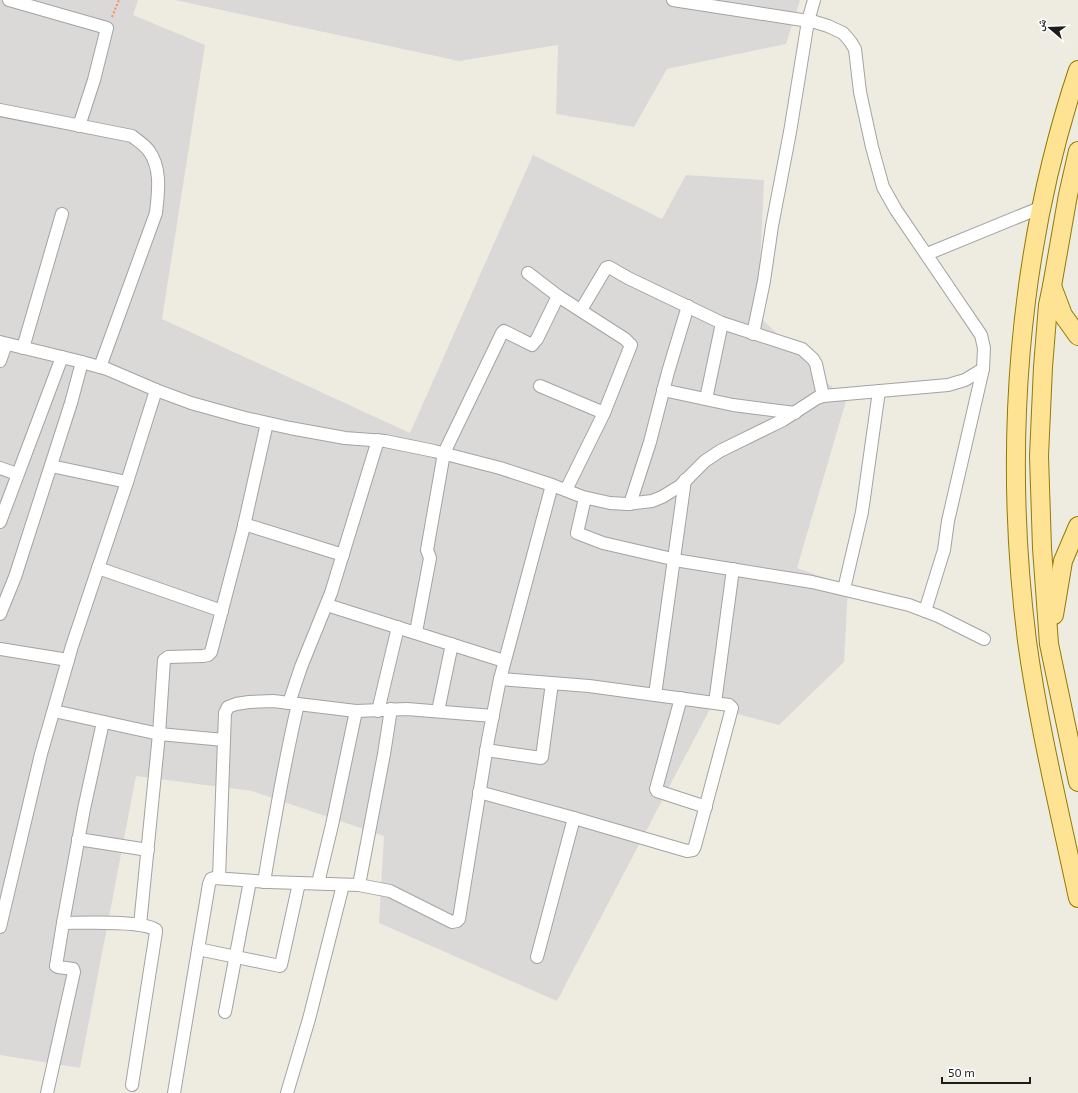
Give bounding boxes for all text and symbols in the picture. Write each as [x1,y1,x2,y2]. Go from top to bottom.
north arrow [1030,8,1070,48]
text: ش [1032,17,1050,33]
scale bar [942,1059,1030,1085]
text: 50 m [948,1065,975,1079]

